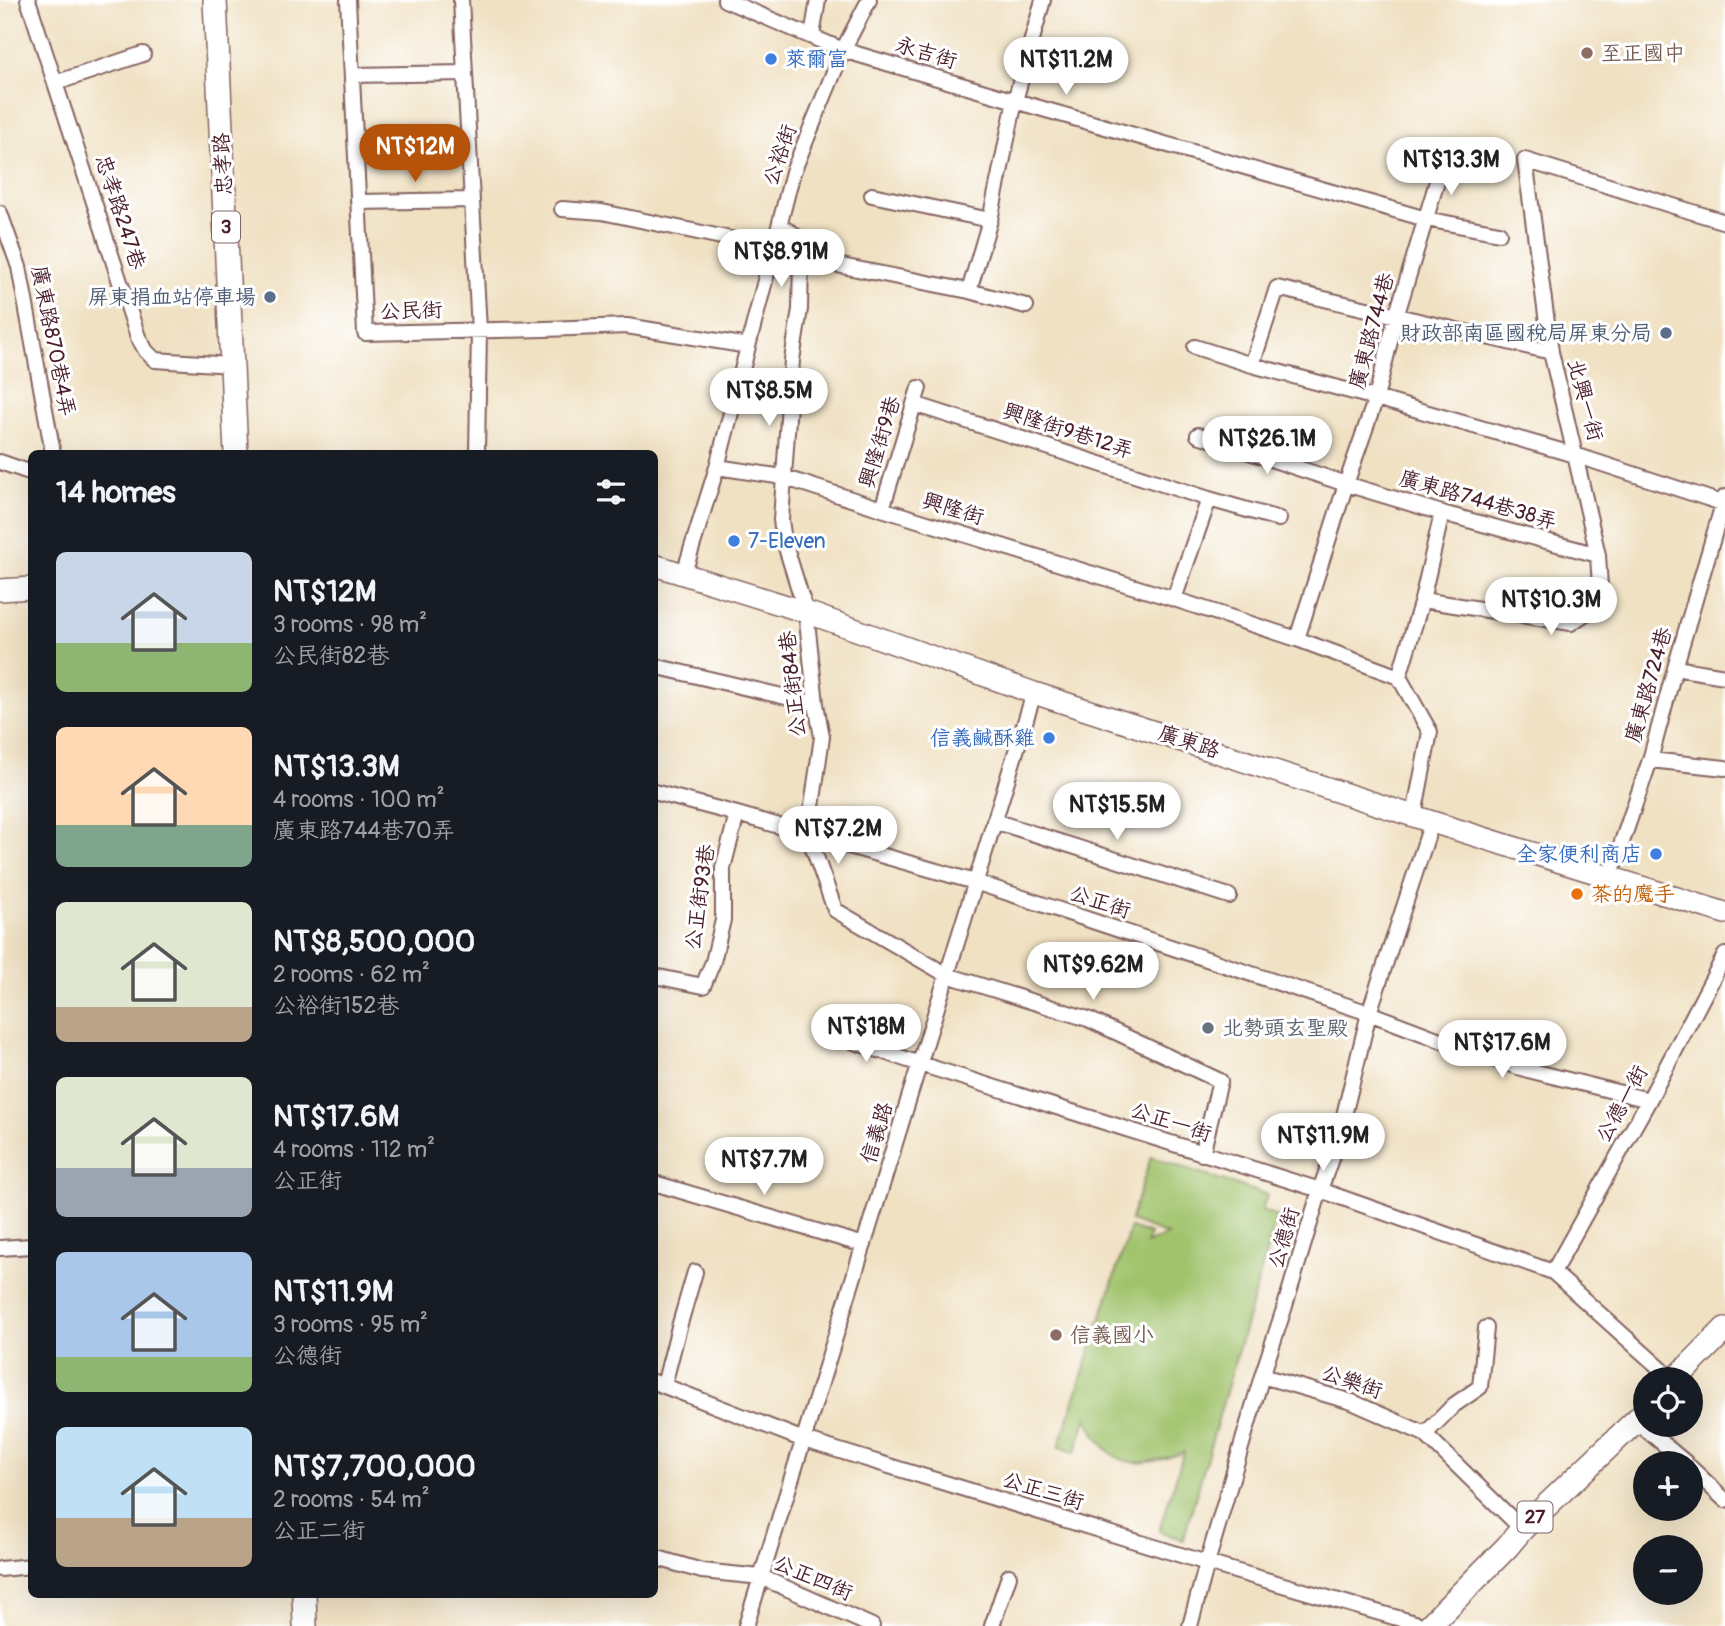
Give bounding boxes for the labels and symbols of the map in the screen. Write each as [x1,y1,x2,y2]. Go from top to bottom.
street label: 永吉街 [892,31,960,75]
pin: NT$11.2M [994,38,1138,97]
place label: 至正國中 [1601,40,1685,67]
marker: 至正國中 [1579,45,1595,61]
place label: 萊爾富 [785,46,848,73]
marker: 萊爾富 [763,51,779,67]
street label: 公裕街 [757,121,803,189]
pin: NT$12M [358,124,472,184]
street label: 忠孝路 [208,132,238,196]
pin: NT$13.3M [1379,138,1523,197]
street label: 忠孝路247巷 [89,151,151,273]
road number: 3 [212,212,240,243]
pin: NT$8.91M [709,230,853,289]
street label: 廣東路870巷4弄 [25,263,81,419]
street label: 廣東路744巷 [1343,270,1401,392]
place label: 屏東捐血站停車場 [88,284,256,311]
marker: 屏東捐血站停車場 [262,289,278,305]
street label: 公民街 [379,296,443,326]
place label: 財政部南區國稅局屏東分局 [1400,320,1652,347]
marker: 財政部南區國稅局屏東分局 [1658,325,1674,341]
street label: 北興一街 [1561,356,1609,444]
pin: NT$8.5M [704,368,834,428]
street label: 興隆街9巷 [853,393,907,491]
street label: 興隆街9巷12弄 [999,397,1137,465]
pin: NT$26.1M [1195,416,1339,476]
street label: 廣東路744巷38弄 [1396,465,1560,535]
street label: 興隆街 [919,487,987,531]
place label: 7-Eleven [748,528,826,555]
marker: 7-Eleven [726,533,742,549]
pin: NT$10.3M [1479,578,1623,637]
street label: 廣東路724巷 [1620,624,1678,746]
street label: 公正街84巷 [774,629,812,739]
street label: 廣東路 [1155,719,1223,765]
place label: 信義鹹酥雞 [930,725,1035,752]
marker: 信義鹹酥雞 [1041,730,1057,746]
pin: NT$15.5M [1045,782,1189,842]
pin: NT$7.2M [773,806,903,866]
place label: 全家便利商店 [1516,841,1642,868]
street label: 公正街93巷 [679,842,721,952]
marker: 全家便利商店 [1648,846,1664,862]
street label: 公正街 [1066,879,1134,925]
place label: 茶的魔手 [1591,881,1675,908]
marker: 茶的魔手 [1569,886,1585,902]
pin: NT$9.62M [1021,942,1165,1002]
pin: NT$18M [809,1004,923,1064]
place label: 北勢頭玄聖殿 [1222,1015,1348,1042]
marker: 北勢頭玄聖殿 [1200,1020,1216,1036]
pin: NT$17.6M [1430,1020,1574,1080]
street label: 公德一街 [1590,1061,1654,1147]
street label: 公正一街 [1127,1096,1215,1148]
street label: 信義路 [855,1099,899,1167]
pin: NT$11.9M [1251,1114,1395,1173]
pin: NT$7.7M [699,1138,829,1197]
street label: 公德街 [1262,1204,1306,1272]
place label: 信義國小 [1070,1322,1154,1349]
marker: 信義國小 [1048,1327,1064,1343]
street label: 公樂街 [1318,1359,1386,1405]
street label: 公正三街 [999,1466,1087,1516]
road number: 27 [1518,1502,1552,1532]
street label: 公正四街 [769,1549,857,1607]

